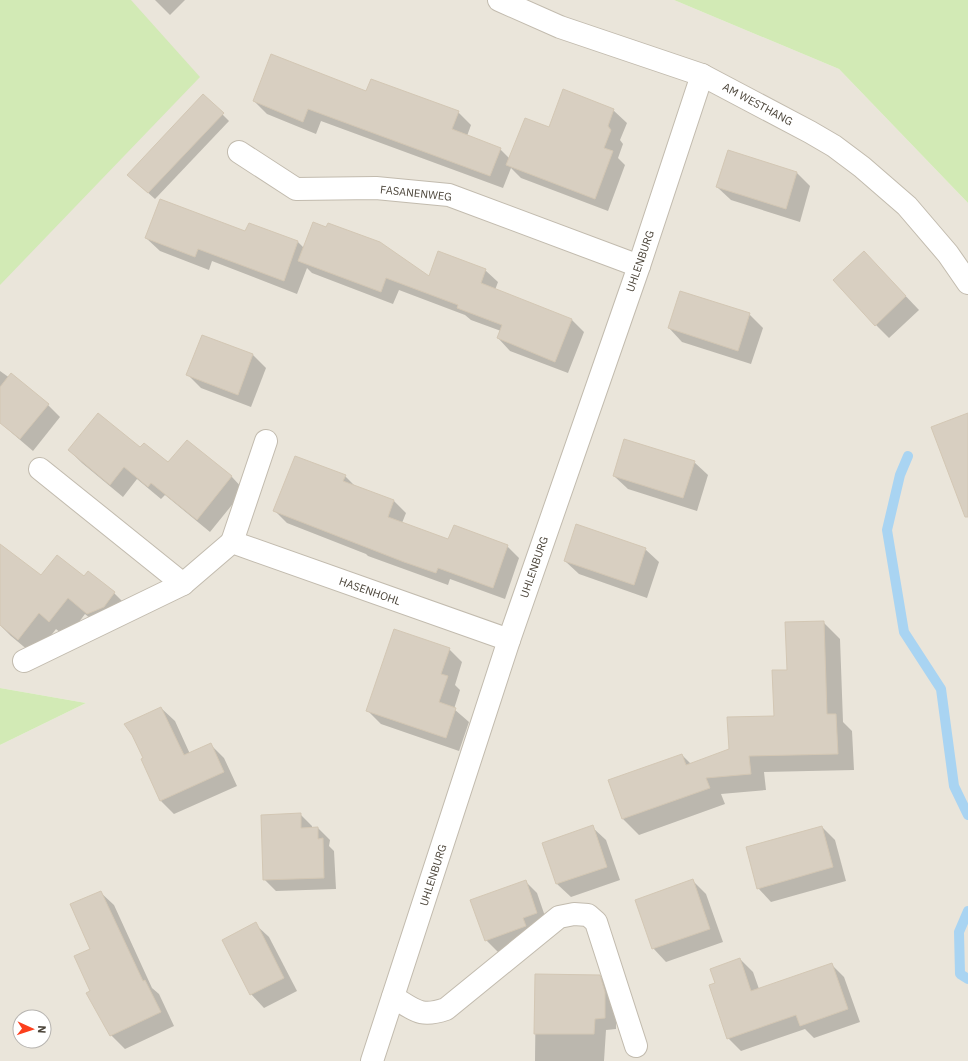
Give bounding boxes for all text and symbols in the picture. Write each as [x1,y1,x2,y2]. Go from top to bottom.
street label: AM WESTHANG [720,80,796,128]
street label: FASANENWEG [379,182,453,204]
street label: UHLENBURG [623,228,657,294]
street label: UHLENBURG [517,534,551,600]
street label: HASENHOHL [337,574,403,608]
street label: UHLENBURG [416,842,450,908]
north arrow [12,1009,52,1049]
text: N [35,1025,49,1034]

